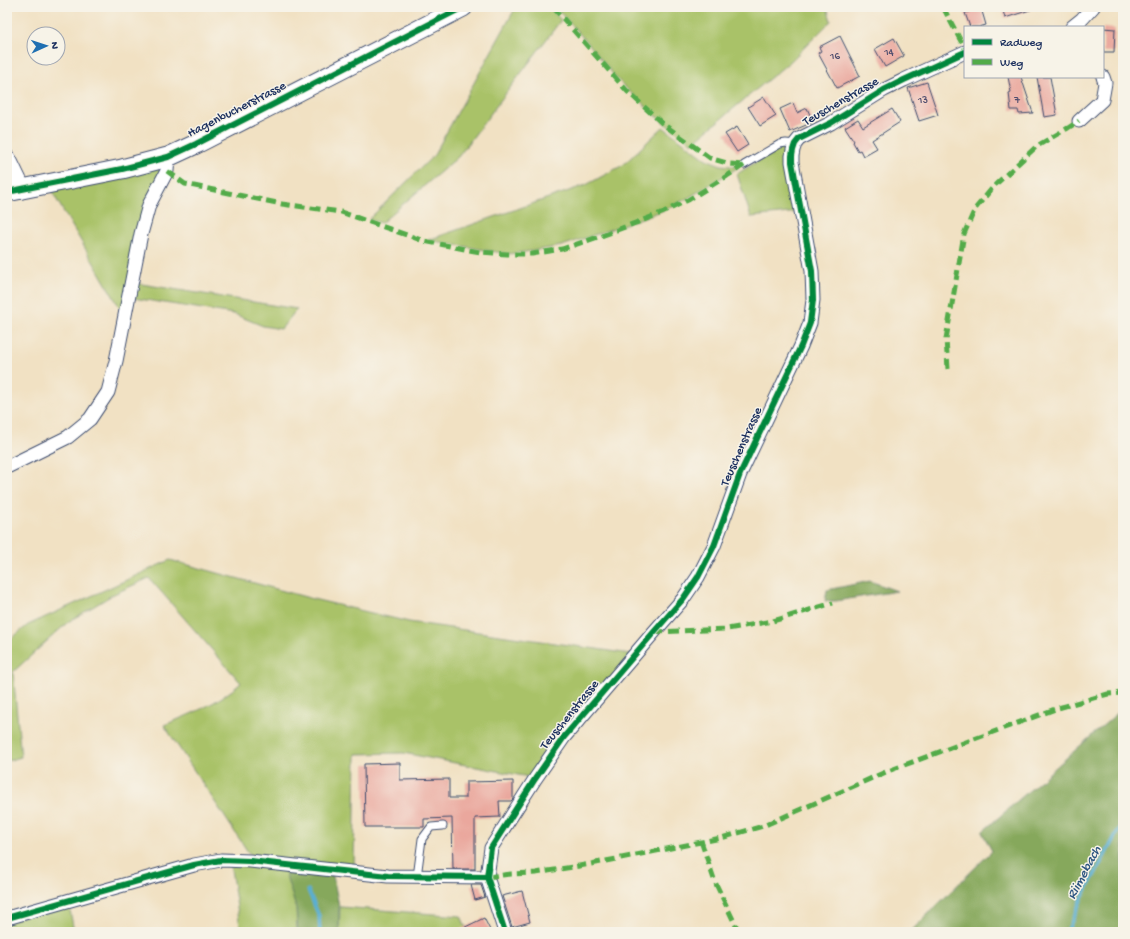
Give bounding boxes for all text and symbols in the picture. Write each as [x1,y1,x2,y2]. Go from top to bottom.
north arrow [26,26,66,66]
legend [964,26,1104,78]
text: Radweg [1000,37,1042,51]
text: N [48,42,60,49]
house number: 14 [883,47,895,59]
house number: 16 [829,51,840,63]
text: Weg [1000,57,1023,71]
street label: Teuschenstrasse [800,74,882,130]
street label: Hagenbucherstrasse [185,78,289,141]
house number: 13 [917,95,928,107]
house number: 7 [1013,95,1020,107]
street label: Teuschenstrasse [717,405,766,490]
street label: Teuschenstrasse [537,677,603,754]
water label: Riimebach [1064,843,1106,903]

